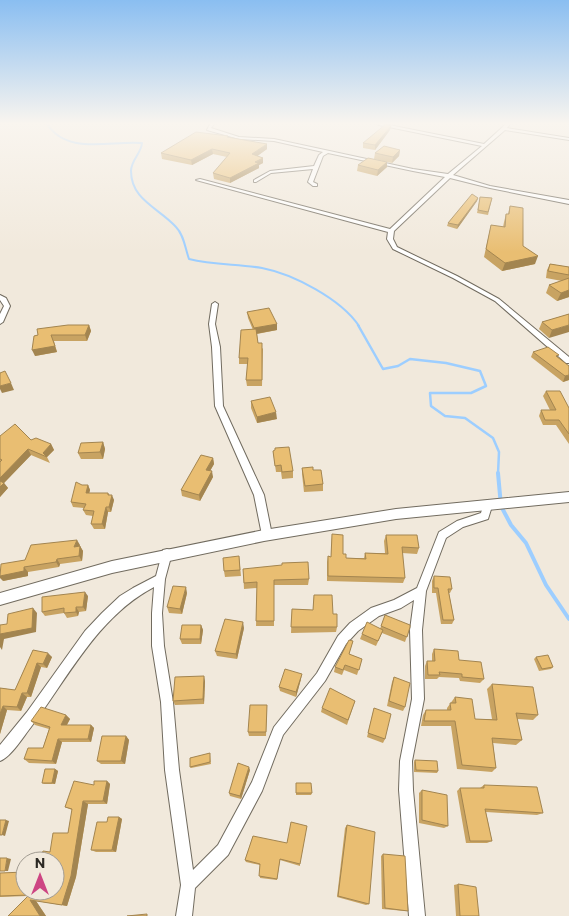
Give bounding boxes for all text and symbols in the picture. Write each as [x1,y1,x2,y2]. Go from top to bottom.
north arrow [15,851,65,901]
text: N [35,854,45,871]

